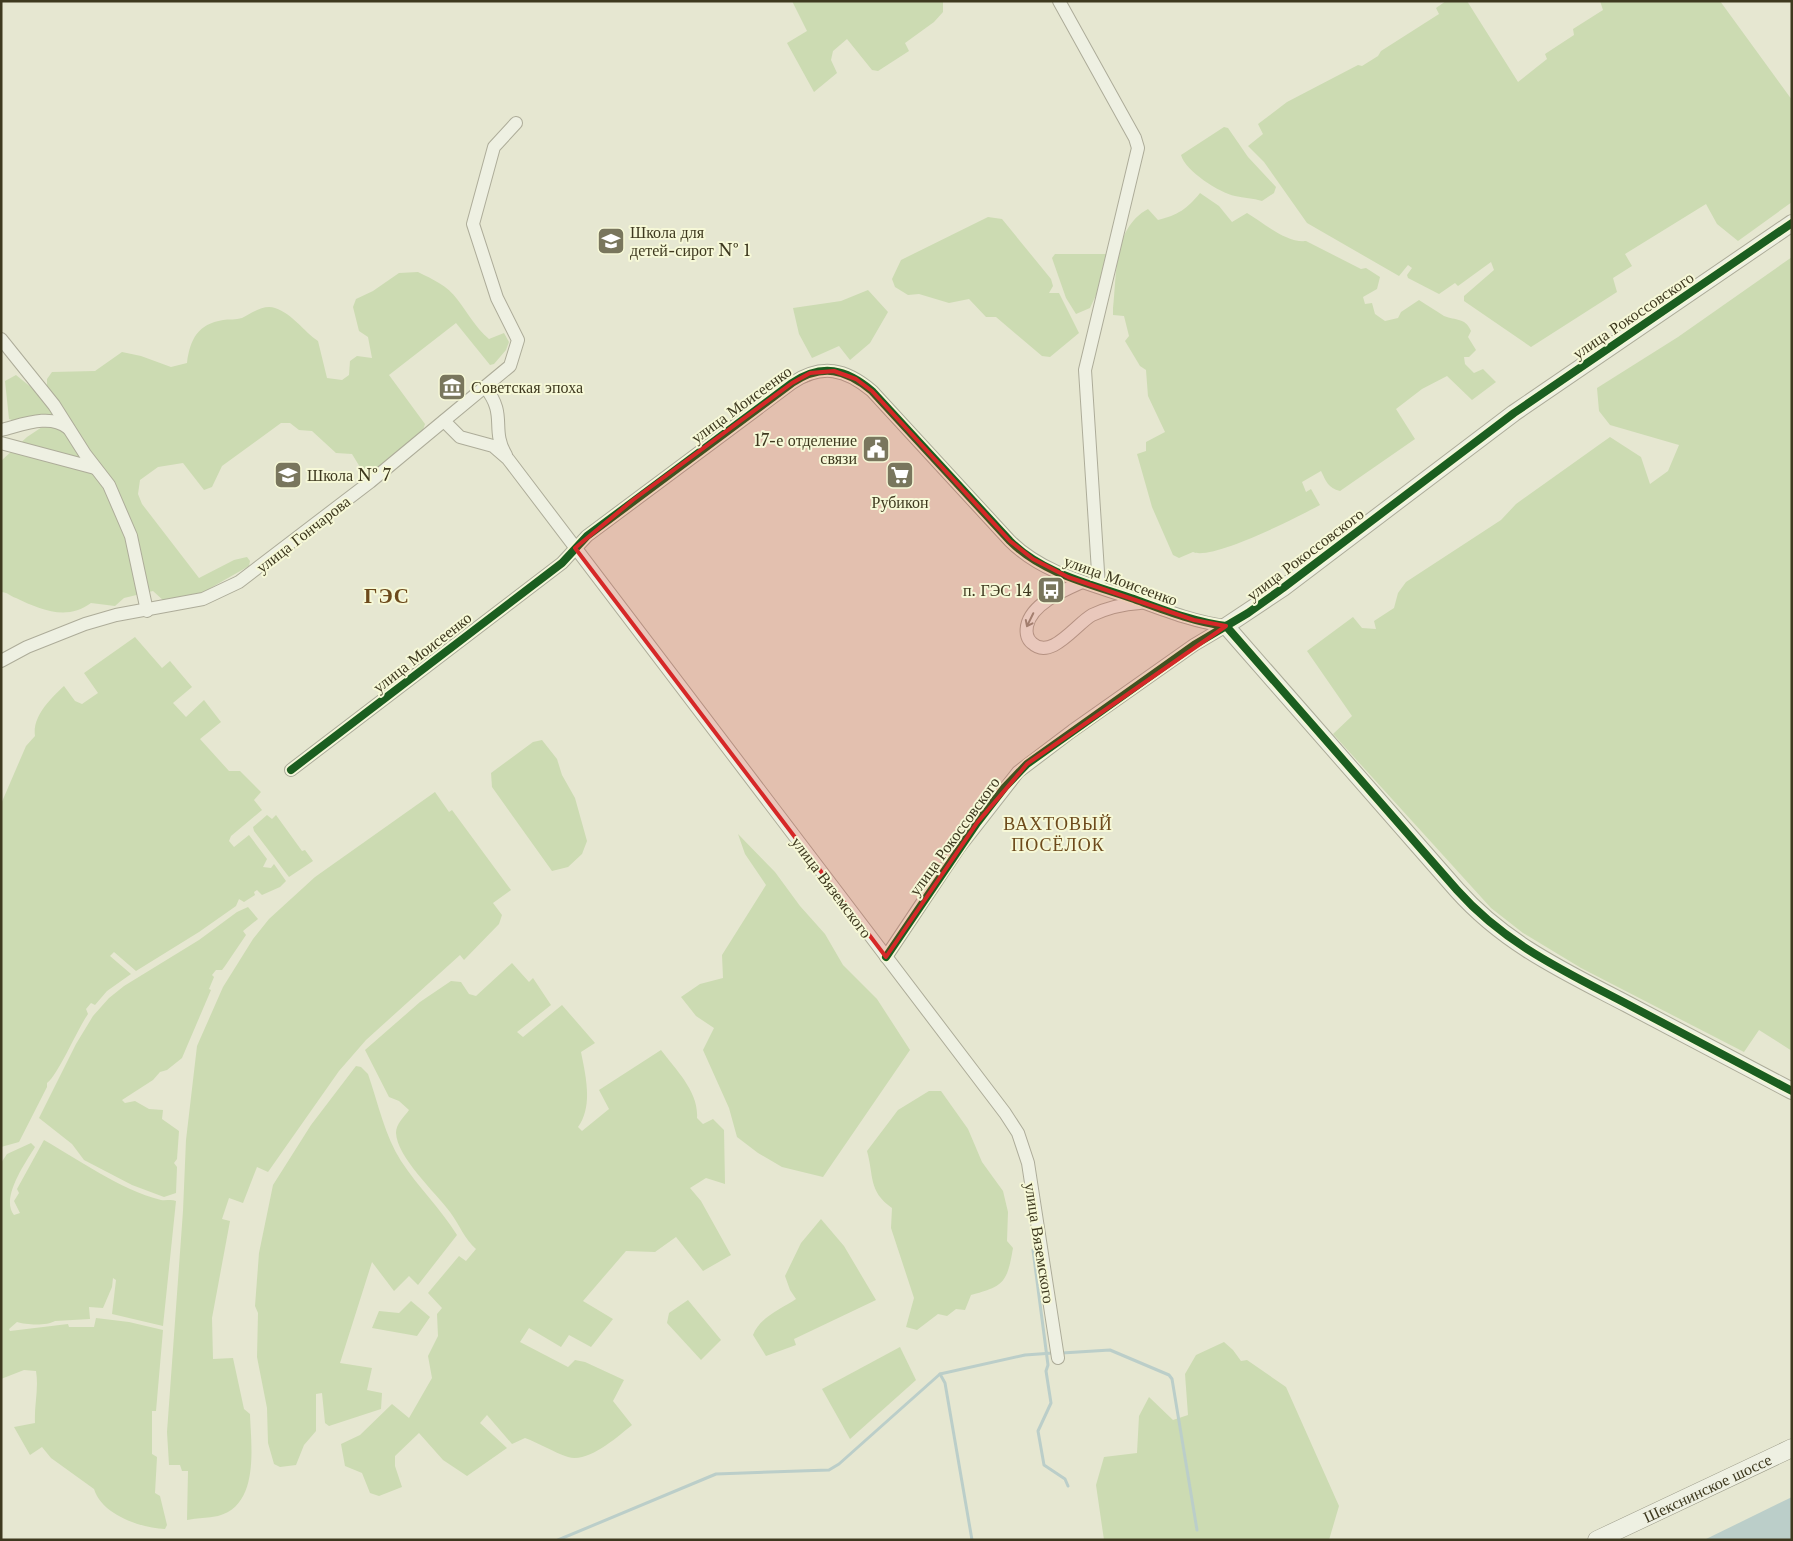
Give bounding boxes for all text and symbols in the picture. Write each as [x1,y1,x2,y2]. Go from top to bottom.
place label: Школа для детей-сирот № 1 [630,222,751,260]
school or university icon: Школа для детей-сирот № 1 [596,226,626,256]
street label: улица Рокоссовского [1569,267,1697,363]
street label: улица Моисеенко [687,361,795,447]
museum icon: Советская эпоха [437,372,467,402]
place label: Советская эпоха [471,377,583,397]
place label: 17-е отделение связи [754,430,857,468]
public building icon: 17-е отделение связи [861,434,891,464]
school or university icon: Школа № 7 [273,460,303,490]
supermarket icon: Рубикон [885,460,915,490]
place label: Школа № 7 [307,465,392,485]
street label: улица Гончарова [252,491,354,577]
place label: Рубикон [872,492,929,512]
street label: улица Рокоссовского [1242,503,1368,605]
street label: улица Моисеенко [1061,550,1181,610]
bus stop icon: п. ГЭС 14 [1036,575,1066,605]
place label: п. ГЭС 14 [963,580,1032,600]
district label: ГЭС [364,583,410,609]
street label: улица Моисеенко [369,607,475,697]
one-way arrow [1025,613,1035,628]
street label: улица Рокоссовского [904,773,1004,899]
district label: ВАХТОВЫЙ ПОСЁЛОК [1003,813,1113,856]
street label: улица Вяземского [787,832,877,942]
street label: улица Вяземского [1021,1181,1059,1305]
street label: Шекснинское шоссе [1640,1449,1775,1527]

